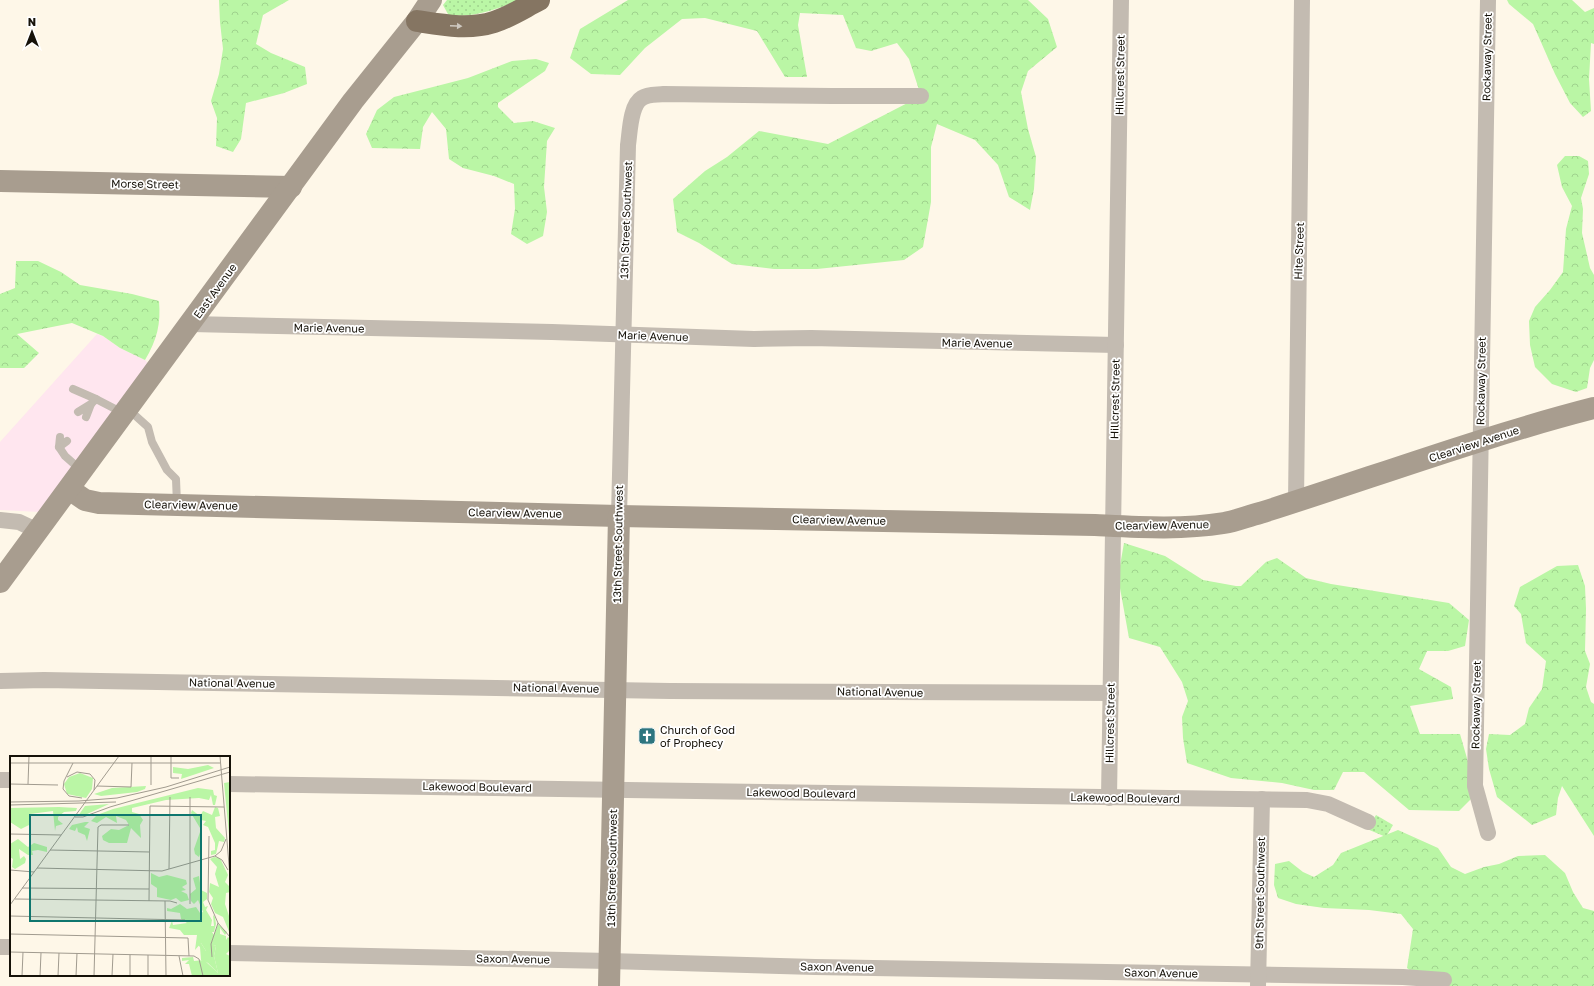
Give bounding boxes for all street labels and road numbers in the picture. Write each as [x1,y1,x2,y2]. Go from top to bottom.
street label: Rockaway Street [1479,13,1494,101]
street label: Hillcrest Street [1112,35,1127,115]
street label: 13th Street Southwest [617,161,634,279]
street label: Morse Street [111,176,179,191]
street label: Hite Street [1291,222,1306,280]
street label: East Avenue [190,261,239,321]
street label: Marie Avenue [293,320,365,335]
street label: Marie Avenue [617,328,689,343]
street label: Marie Avenue [941,335,1013,350]
street label: Rockaway Street [1473,337,1488,425]
street label: Hillcrest Street [1107,359,1122,439]
street label: Clearview Avenue [1427,423,1521,464]
street label: 13th Street Southwest [610,485,625,603]
street label: Clearview Avenue [144,497,238,512]
street label: Clearview Avenue [468,505,562,520]
street label: Clearview Avenue [792,512,886,527]
street label: Clearview Avenue [1115,517,1209,532]
street label: Rockaway Street [1468,661,1483,749]
street label: National Avenue [189,675,275,690]
street label: National Avenue [513,680,599,695]
street label: Hillcrest Street [1102,683,1117,763]
street label: National Avenue [837,684,923,699]
street label: Lakewood Boulevard [422,779,532,794]
street label: Lakewood Boulevard [746,785,856,800]
street label: Lakewood Boulevard [1070,790,1180,805]
street label: 13th Street Southwest [604,809,619,927]
street label: 9th Street Southwest [1252,837,1267,949]
street label: Saxon Avenue [476,951,550,966]
street label: Saxon Avenue [800,959,874,974]
street label: Saxon Avenue [1124,965,1198,980]

